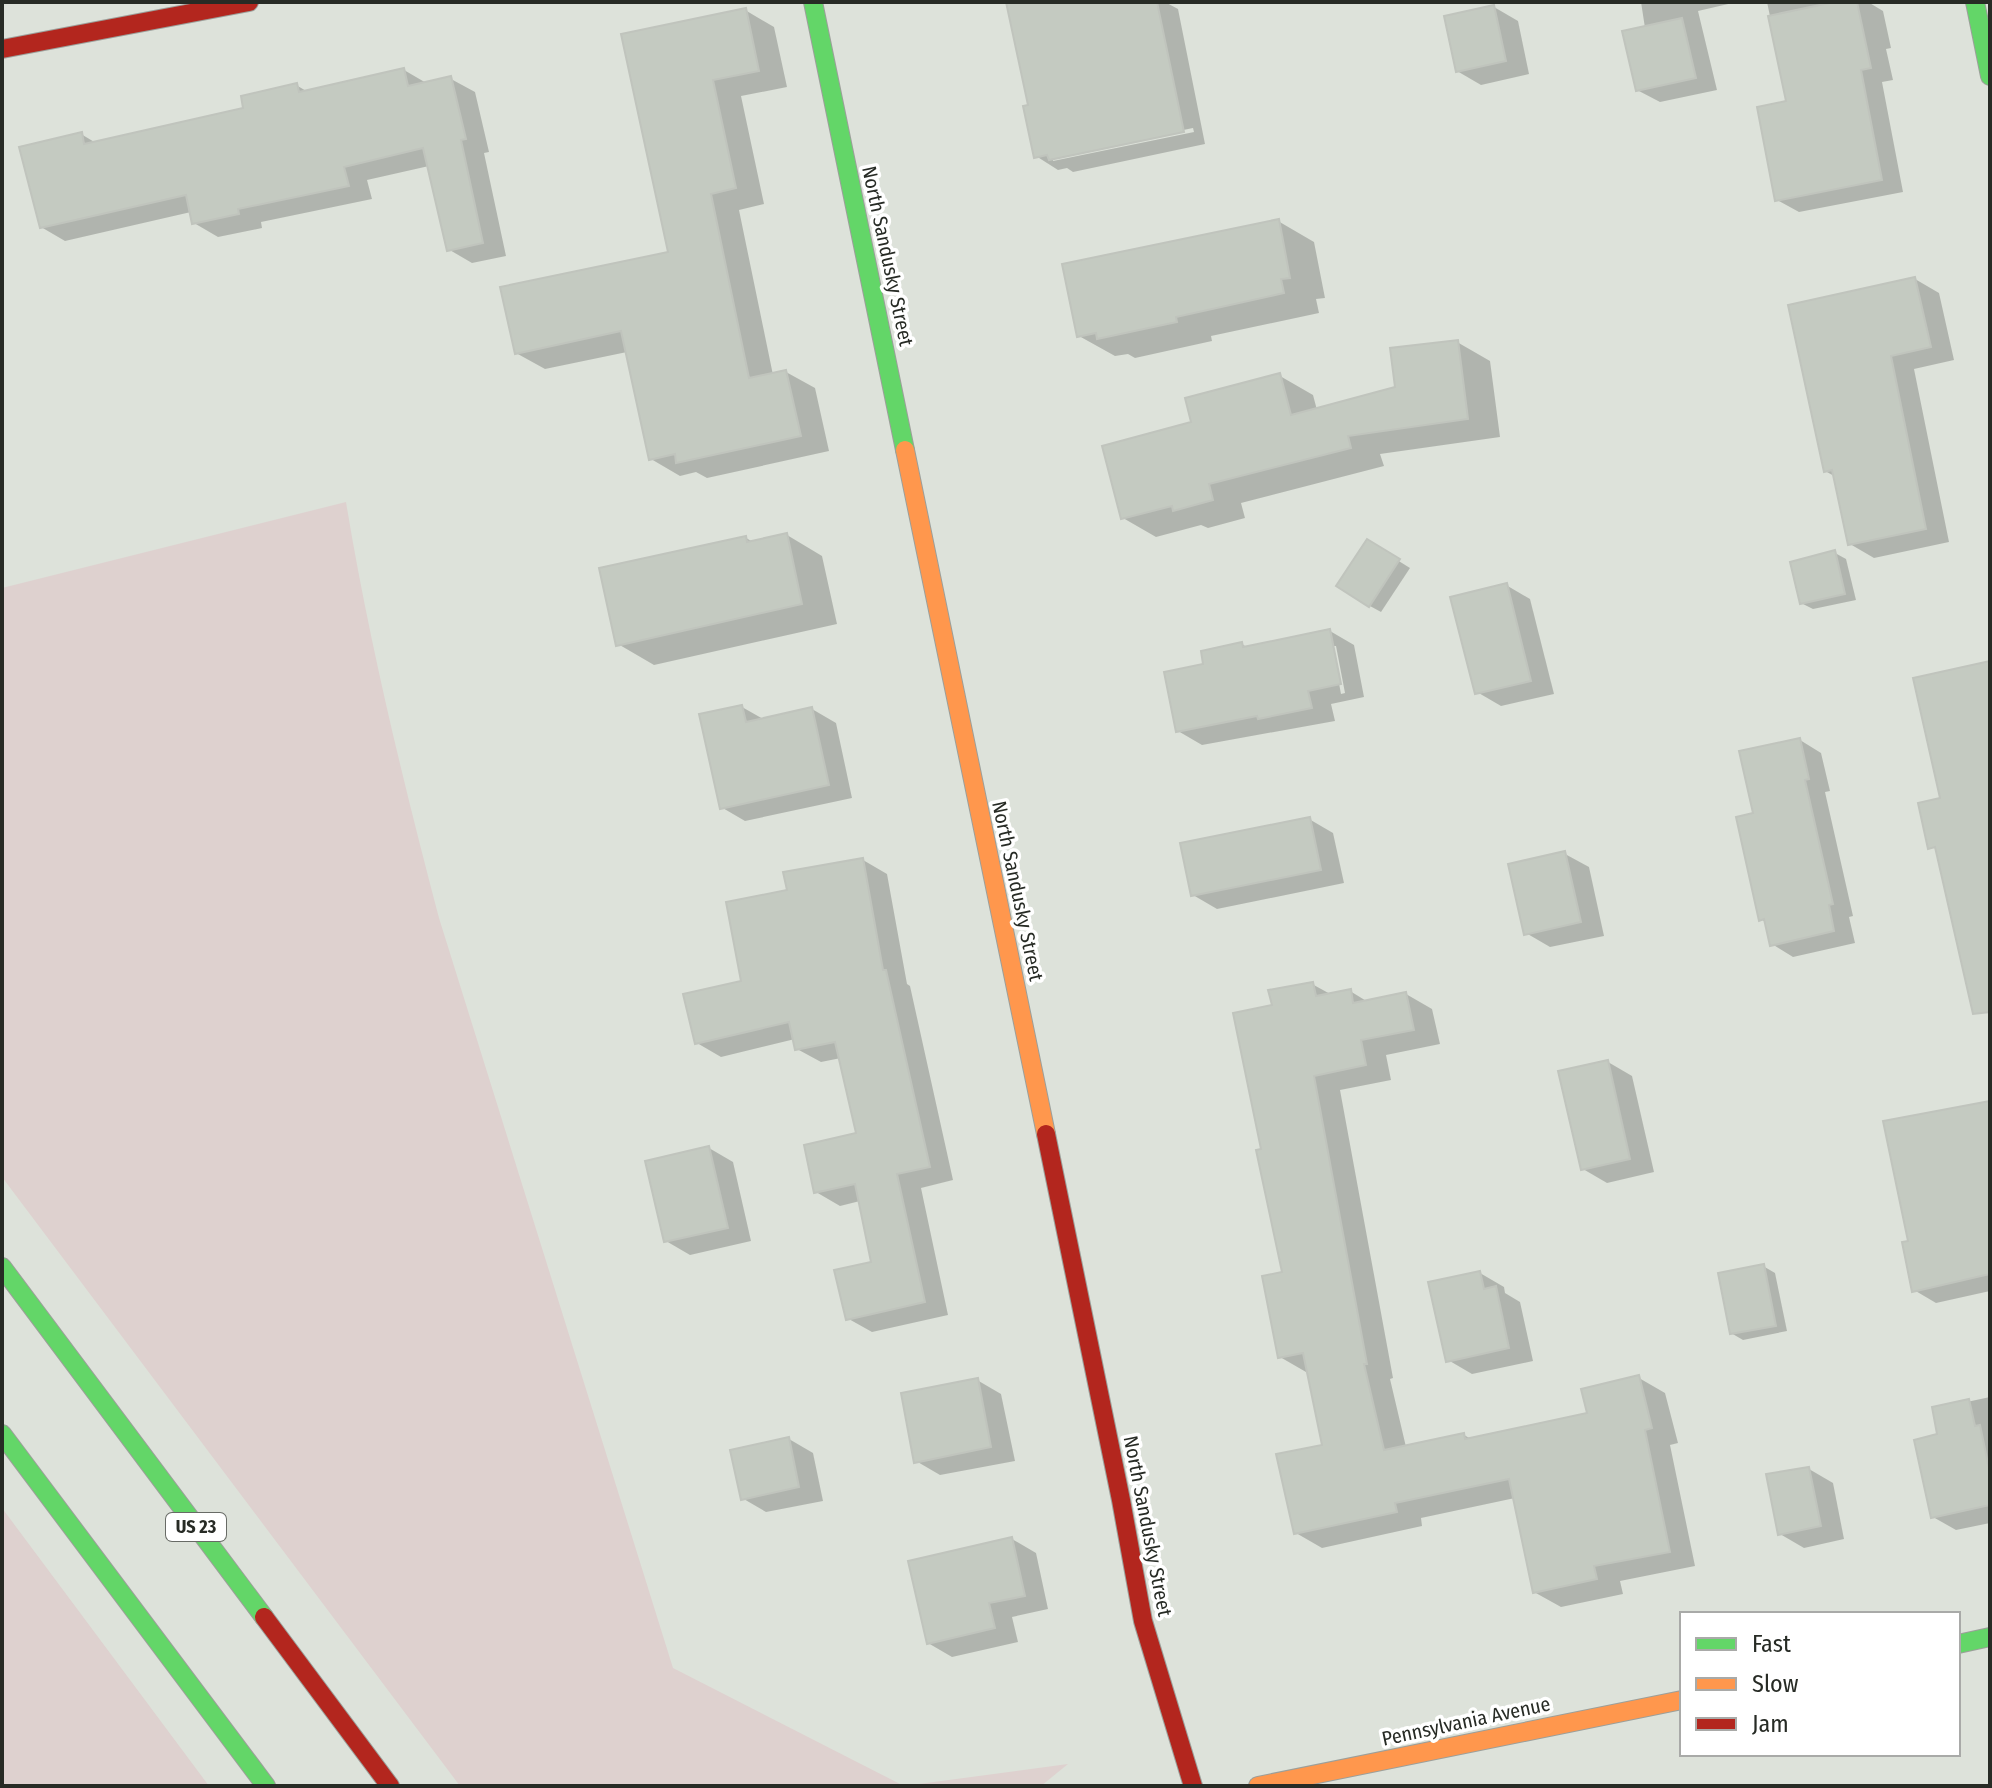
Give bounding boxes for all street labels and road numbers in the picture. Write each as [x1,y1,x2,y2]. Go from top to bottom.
street label: North Sandusky Street [857,164,919,349]
street label: North Sandusky Street [987,799,1049,984]
street label: North Sandusky Street [1119,1434,1177,1619]
road number: US 23 [166,1513,226,1541]
street label: Pennsylvania Avenue [1380,1691,1552,1751]

